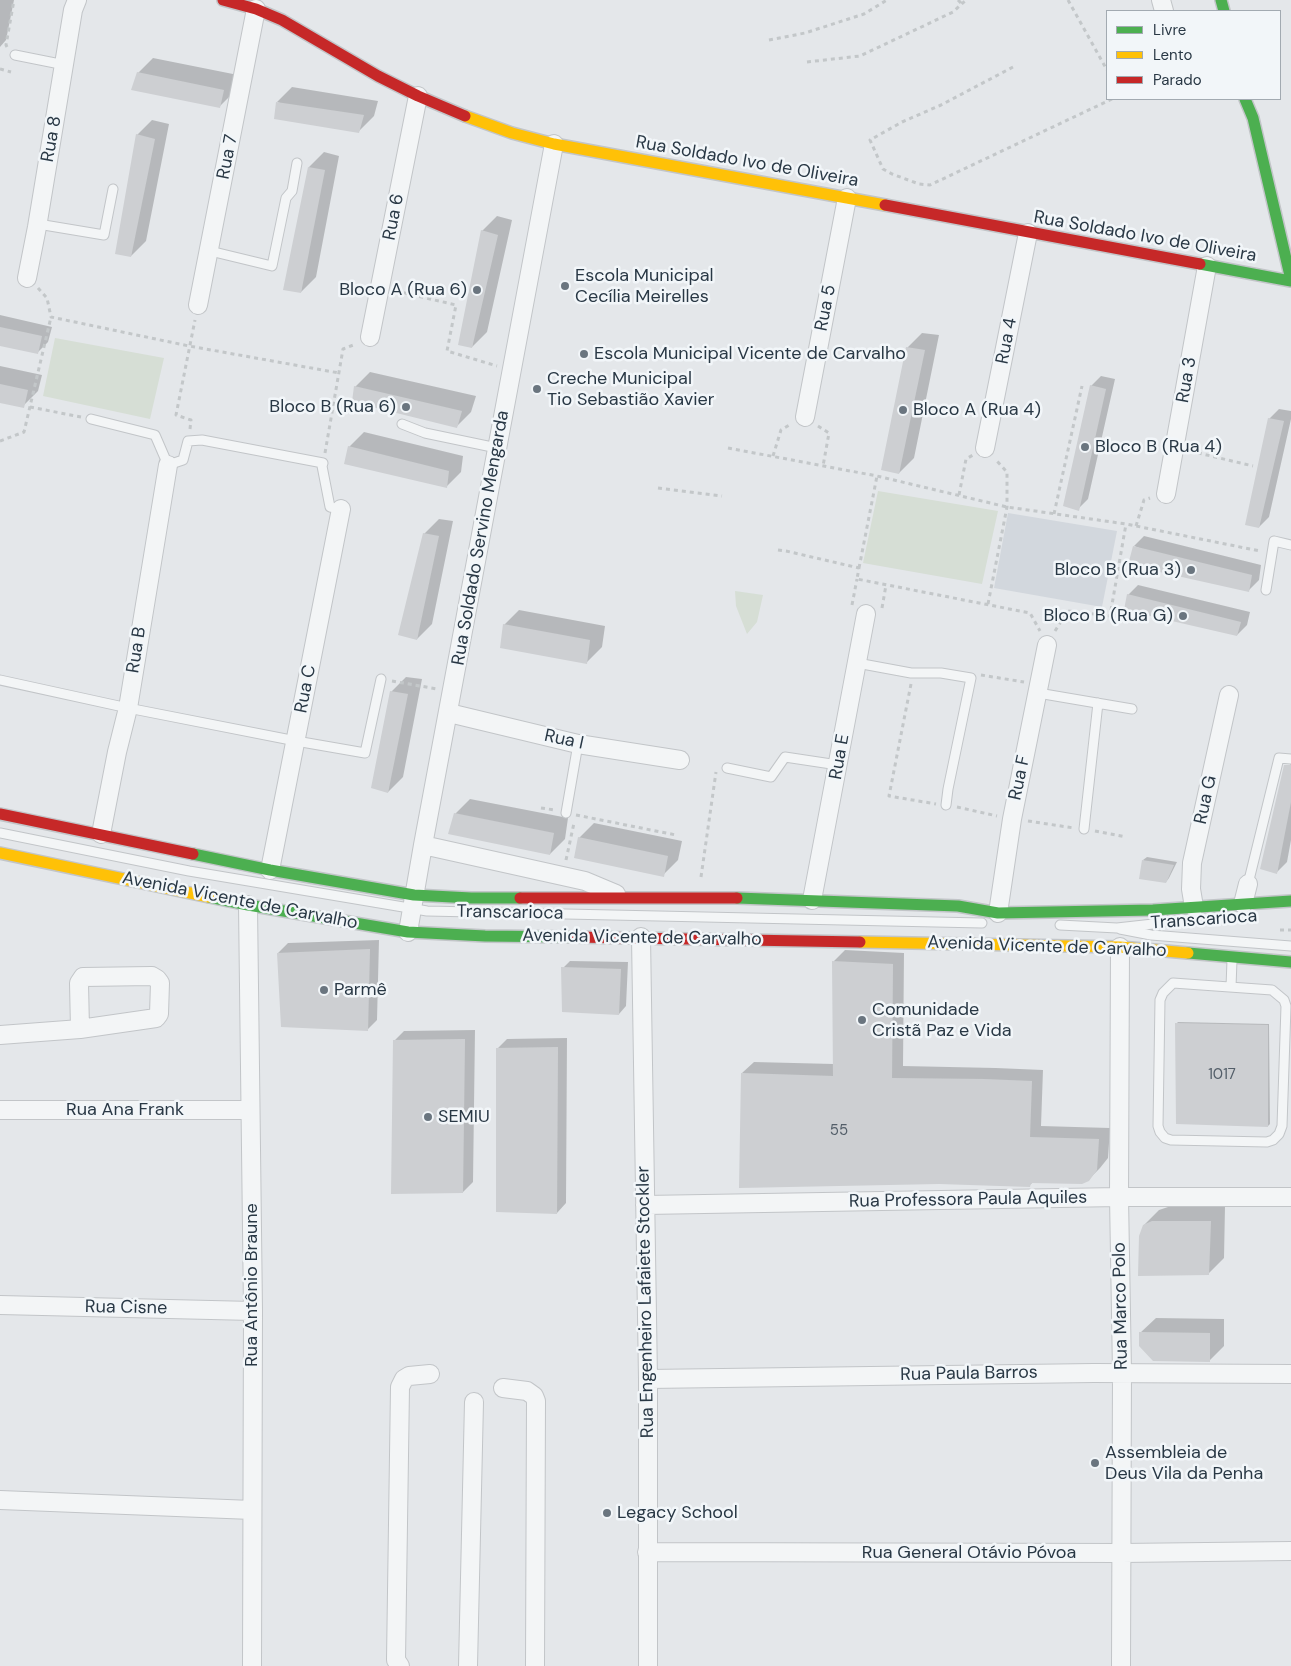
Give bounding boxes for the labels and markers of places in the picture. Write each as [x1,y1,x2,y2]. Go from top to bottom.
place label: Escola Municipal Cecília Meirelles [575,265,714,308]
place label: Bloco A (Rua 6) [339,279,467,301]
marker: Escola Municipal Cecília Meirelles [559,280,571,292]
marker: Bloco A (Rua 6) [471,284,483,296]
place label: Escola Municipal Vicente de Carvalho [594,343,906,365]
marker: Escola Municipal Vicente de Carvalho [578,348,590,360]
place label: Creche Municipal Tio Sebastião Xavier [547,368,714,410]
marker: Creche Municipal Tio Sebastião Xavier [531,383,543,395]
place label: Bloco B (Rua 6) [269,396,396,418]
place label: Bloco A (Rua 4) [913,399,1041,421]
marker: Bloco B (Rua 6) [400,401,412,413]
marker: Bloco A (Rua 4) [897,404,909,416]
place label: Bloco B (Rua 4) [1095,436,1222,458]
marker: Bloco B (Rua 4) [1079,441,1091,453]
place label: Bloco B (Rua 3) [1054,559,1181,581]
marker: Bloco B (Rua 3) [1185,564,1197,576]
place label: Bloco B (Rua G) [1043,605,1173,627]
marker: Bloco B (Rua G) [1177,610,1189,622]
place label: Parmê [334,979,387,1001]
marker: Parmê [318,984,330,996]
place label: Comunidade Cristã Paz e Vida [872,999,1011,1042]
marker: Comunidade Cristã Paz e Vida [856,1014,868,1026]
place label: SEMIU [438,1106,490,1128]
marker: SEMIU [422,1111,434,1123]
place label: Assembleia de Deus Vila da Penha [1105,1442,1263,1485]
marker: Assembleia de Deus Vila da Penha [1089,1457,1101,1469]
place label: Legacy School [617,1502,738,1524]
marker: Legacy School [601,1507,613,1519]

